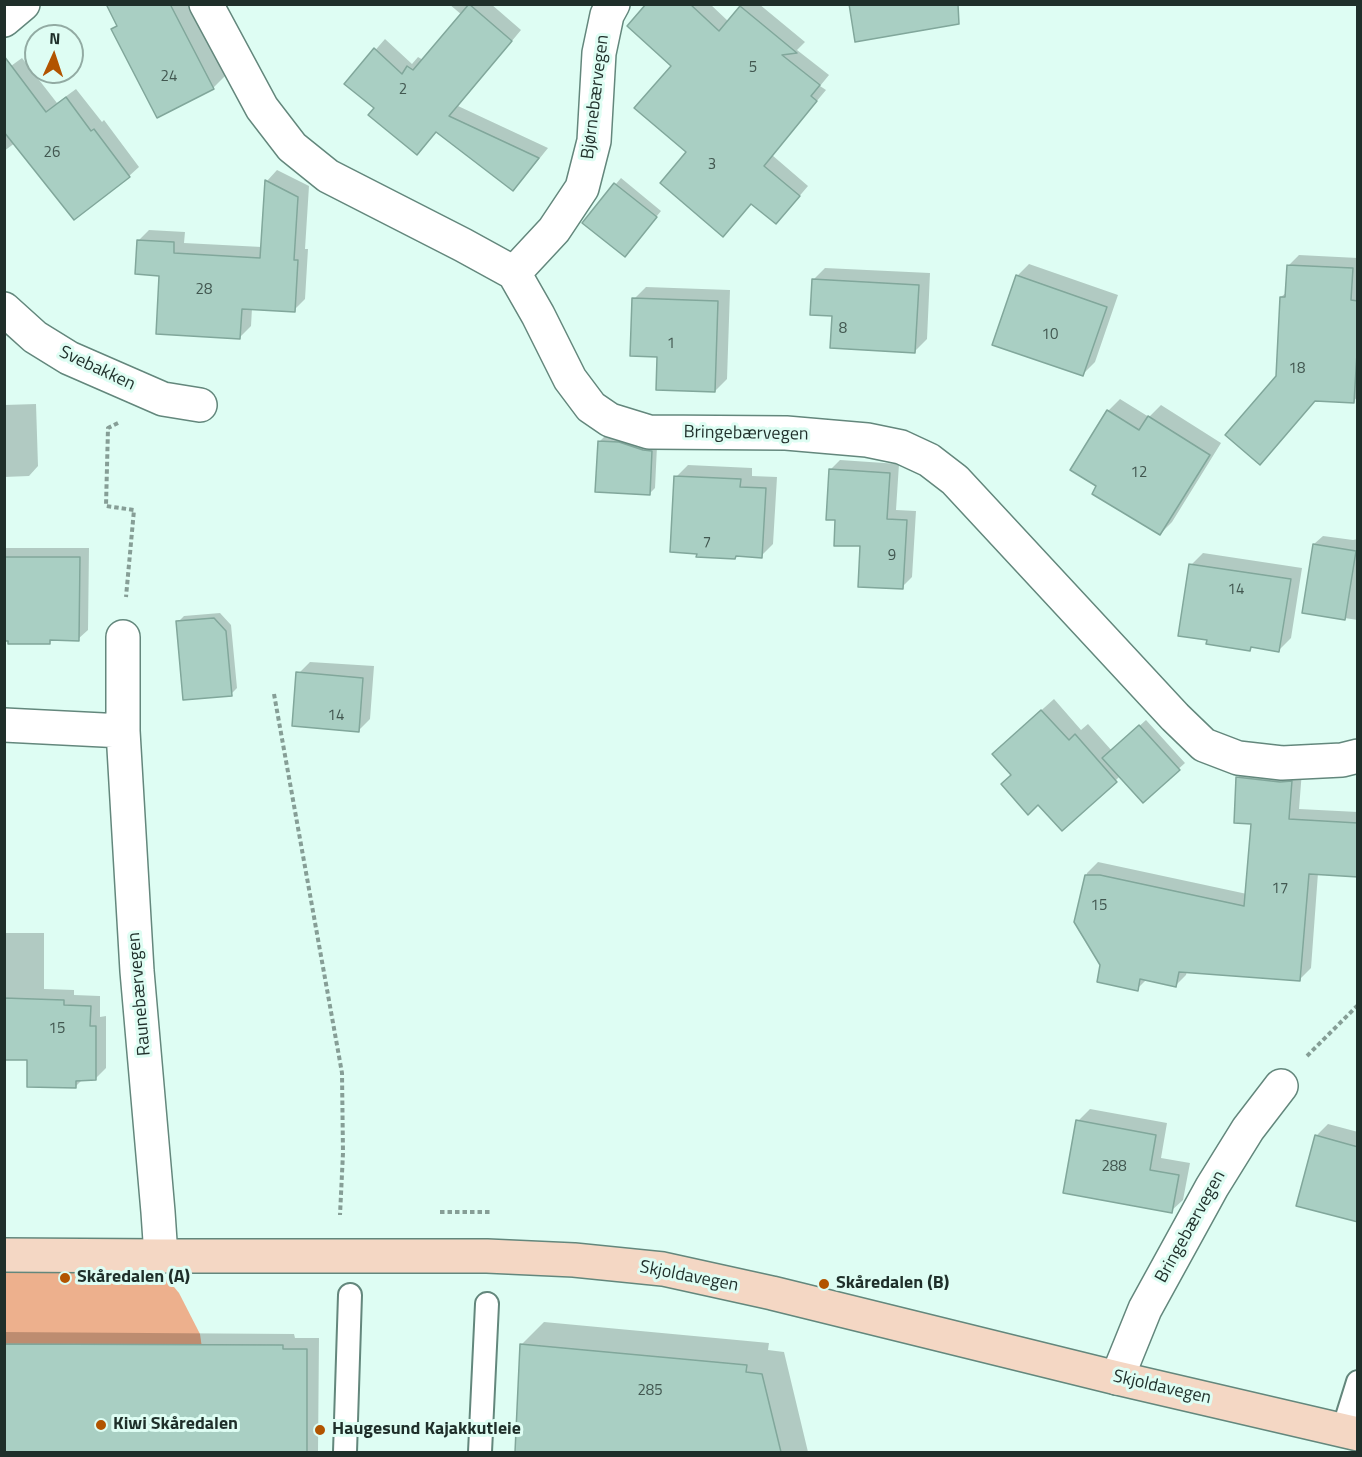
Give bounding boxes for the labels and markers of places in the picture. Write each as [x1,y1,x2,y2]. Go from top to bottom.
place label: Skåredalen (A) [77,1267,190,1289]
marker: Skåredalen (A) [58,1271,72,1285]
place label: Skåredalen (B) [836,1273,949,1295]
marker: Skåredalen (B) [817,1277,831,1291]
place label: Kiwi Skåredalen [113,1414,238,1436]
marker: Kiwi Skåredalen [94,1418,108,1432]
place label: Haugesund Kajakkutleie [332,1419,521,1441]
marker: Haugesund Kajakkutleie [313,1423,327,1437]

